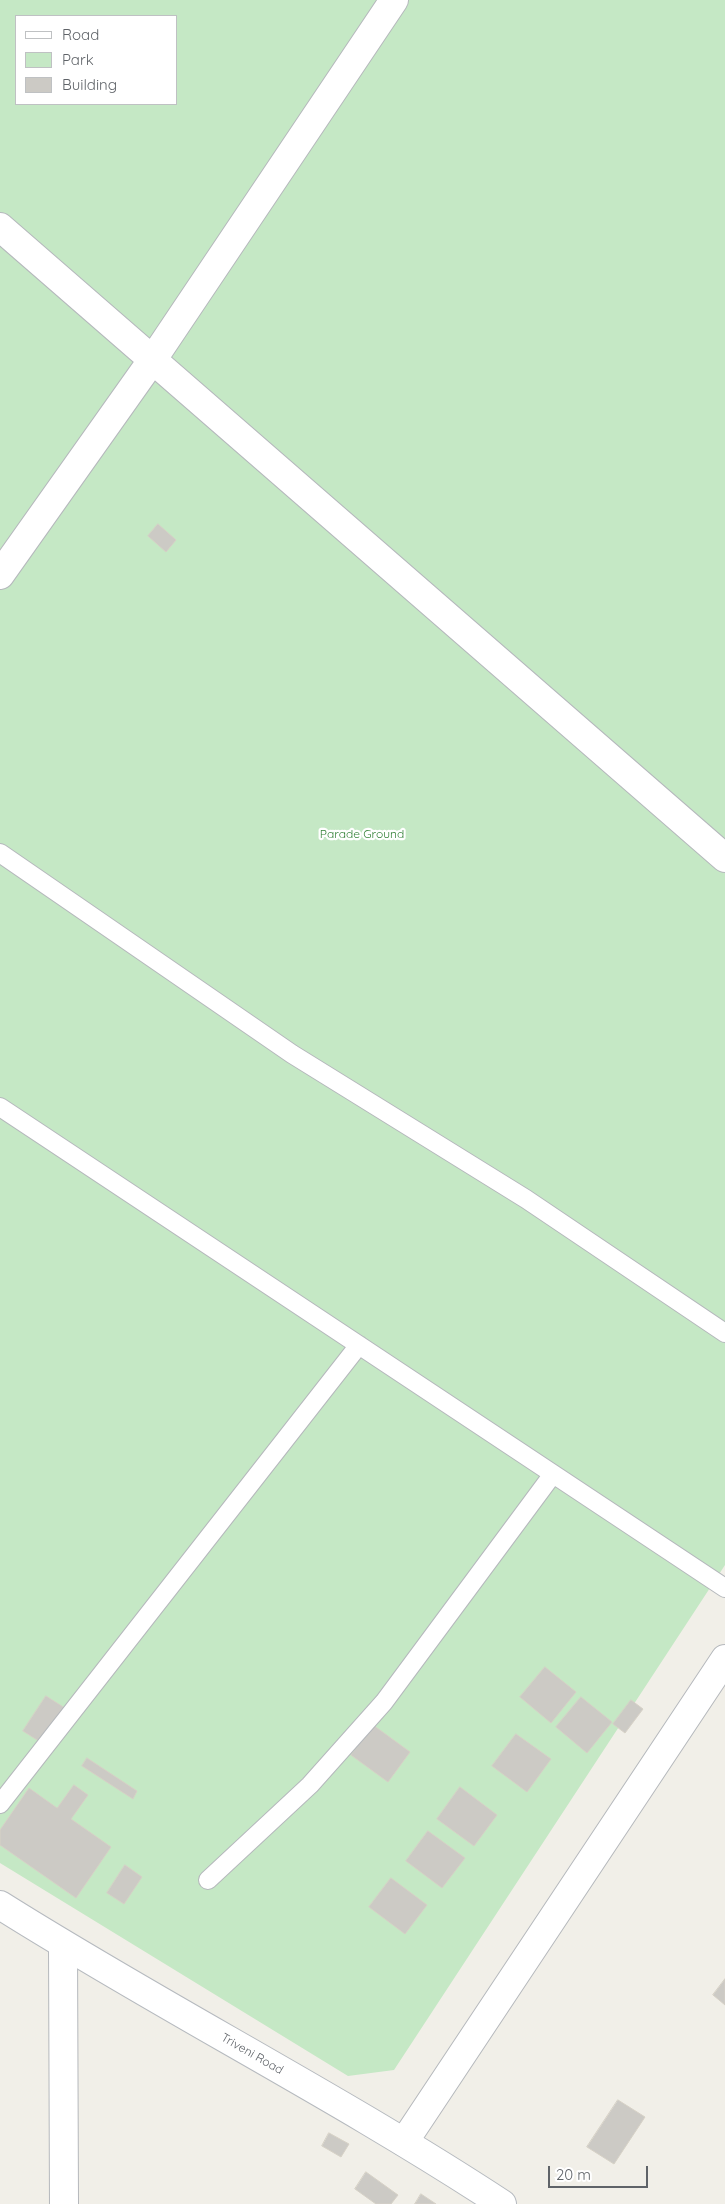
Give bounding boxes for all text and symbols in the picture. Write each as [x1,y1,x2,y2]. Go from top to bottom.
legend [15,15,178,105]
text: Road [62,25,99,44]
text: Park [62,50,94,69]
text: Building [62,75,117,94]
park label: Parade Ground [320,827,404,841]
street label: Triveni Road [218,2030,286,2078]
scale bar [550,2156,650,2188]
text: 20 m [556,2165,591,2184]

